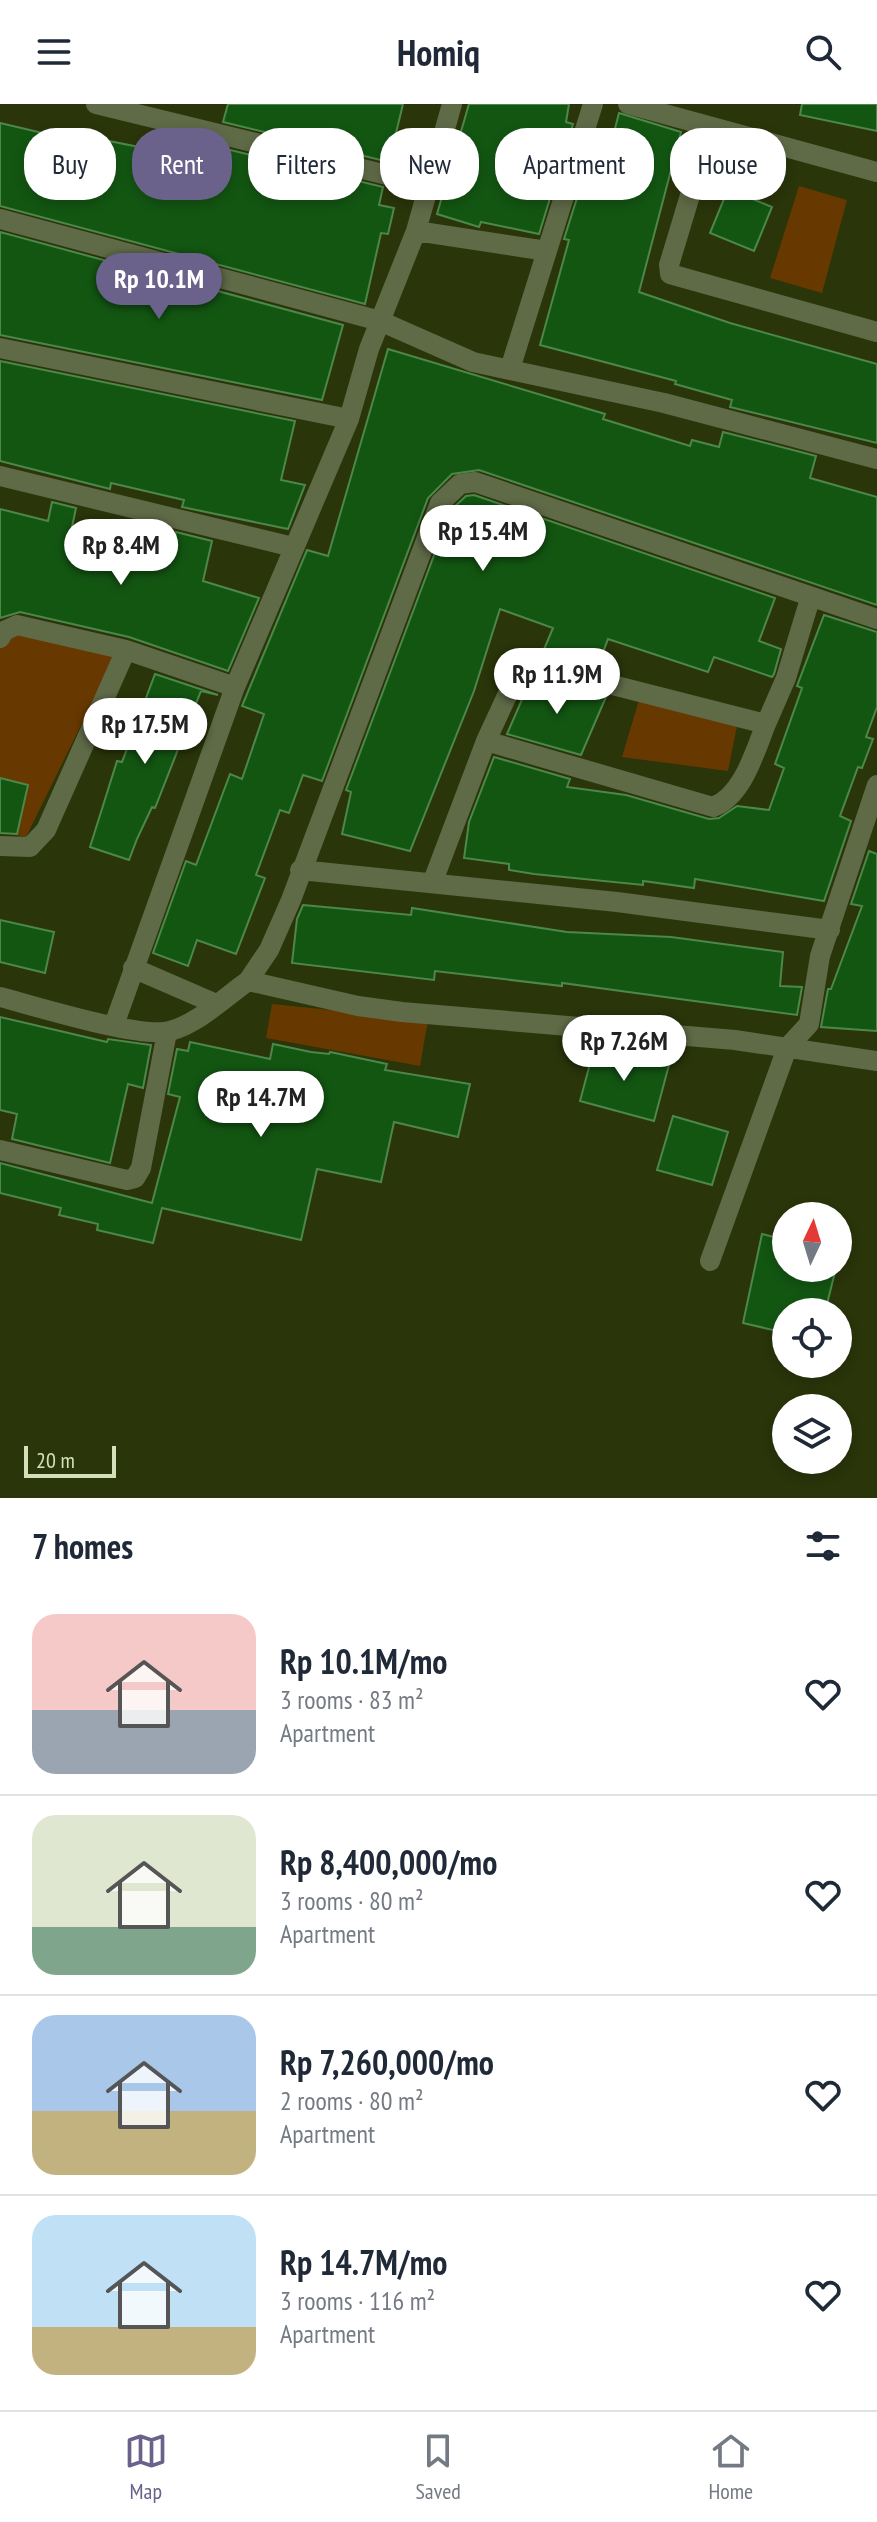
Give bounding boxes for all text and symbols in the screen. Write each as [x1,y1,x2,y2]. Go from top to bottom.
text: Homiq [397,29,480,76]
icon: menu [32,30,76,74]
icon: search [801,30,845,74]
chip: Buy [24,128,116,200]
chip: Rent [132,128,232,200]
chip: Filters [248,128,364,200]
chip: New [380,128,479,200]
chip: Apartment [495,128,654,200]
chip: House [670,128,786,200]
pin: Rp 10.1M [76,253,242,321]
text: Rp 10.1M [114,262,204,295]
pin: Rp 15.4M [400,505,566,573]
text: Rp 15.4M [438,514,528,547]
pin: Rp 8.4M [47,519,195,587]
text: Rp 8.4M [82,528,160,561]
pin: Rp 11.9M [474,648,640,716]
text: Rp 11.9M [512,657,602,690]
pin: Rp 17.5M [62,698,228,766]
text: Rp 17.5M [101,707,189,740]
pin: Rp 7.26M [541,1015,707,1083]
text: Rp 7.26M [580,1024,668,1057]
pin: Rp 14.7M [178,1071,344,1139]
text: Rp 14.7M [216,1080,306,1113]
north arrow [772,1202,852,1282]
map controls [772,1202,852,1474]
button: locate [772,1298,852,1378]
button: layers [772,1394,852,1474]
scale bar [24,1442,116,1478]
text: 20 m [36,1446,75,1474]
text: 7 homes [32,1524,133,1568]
icon: filters [801,1524,845,1568]
text: Rp 10.1M/mo [280,1639,447,1683]
icon: home [96,1646,192,1742]
icon: heart [801,1672,845,1716]
text: 3 rooms · 83 m² [280,1683,424,1716]
text: Apartment [280,1716,375,1749]
text: Rp 8,400,000/mo [280,1840,497,1884]
icon: home [96,1847,192,1943]
icon: heart [801,1873,845,1917]
text: 3 rooms · 80 m² [280,1884,424,1917]
text: Apartment [280,1917,375,1950]
text: Rp 7,260,000/mo [280,2040,494,2084]
icon: home [96,2047,192,2143]
icon: heart [801,2073,845,2117]
text: 2 rooms · 80 m² [280,2084,424,2117]
text: Apartment [280,2117,375,2150]
text: Rp 14.7M/mo [280,2240,447,2284]
icon: home [96,2247,192,2343]
icon: heart [801,2273,845,2317]
text: 3 rooms · 116 m² [280,2284,435,2317]
text: Apartment [280,2317,375,2350]
tab: Map [124,2429,168,2505]
tab: Saved [415,2429,461,2505]
tab: Home [708,2429,753,2505]

